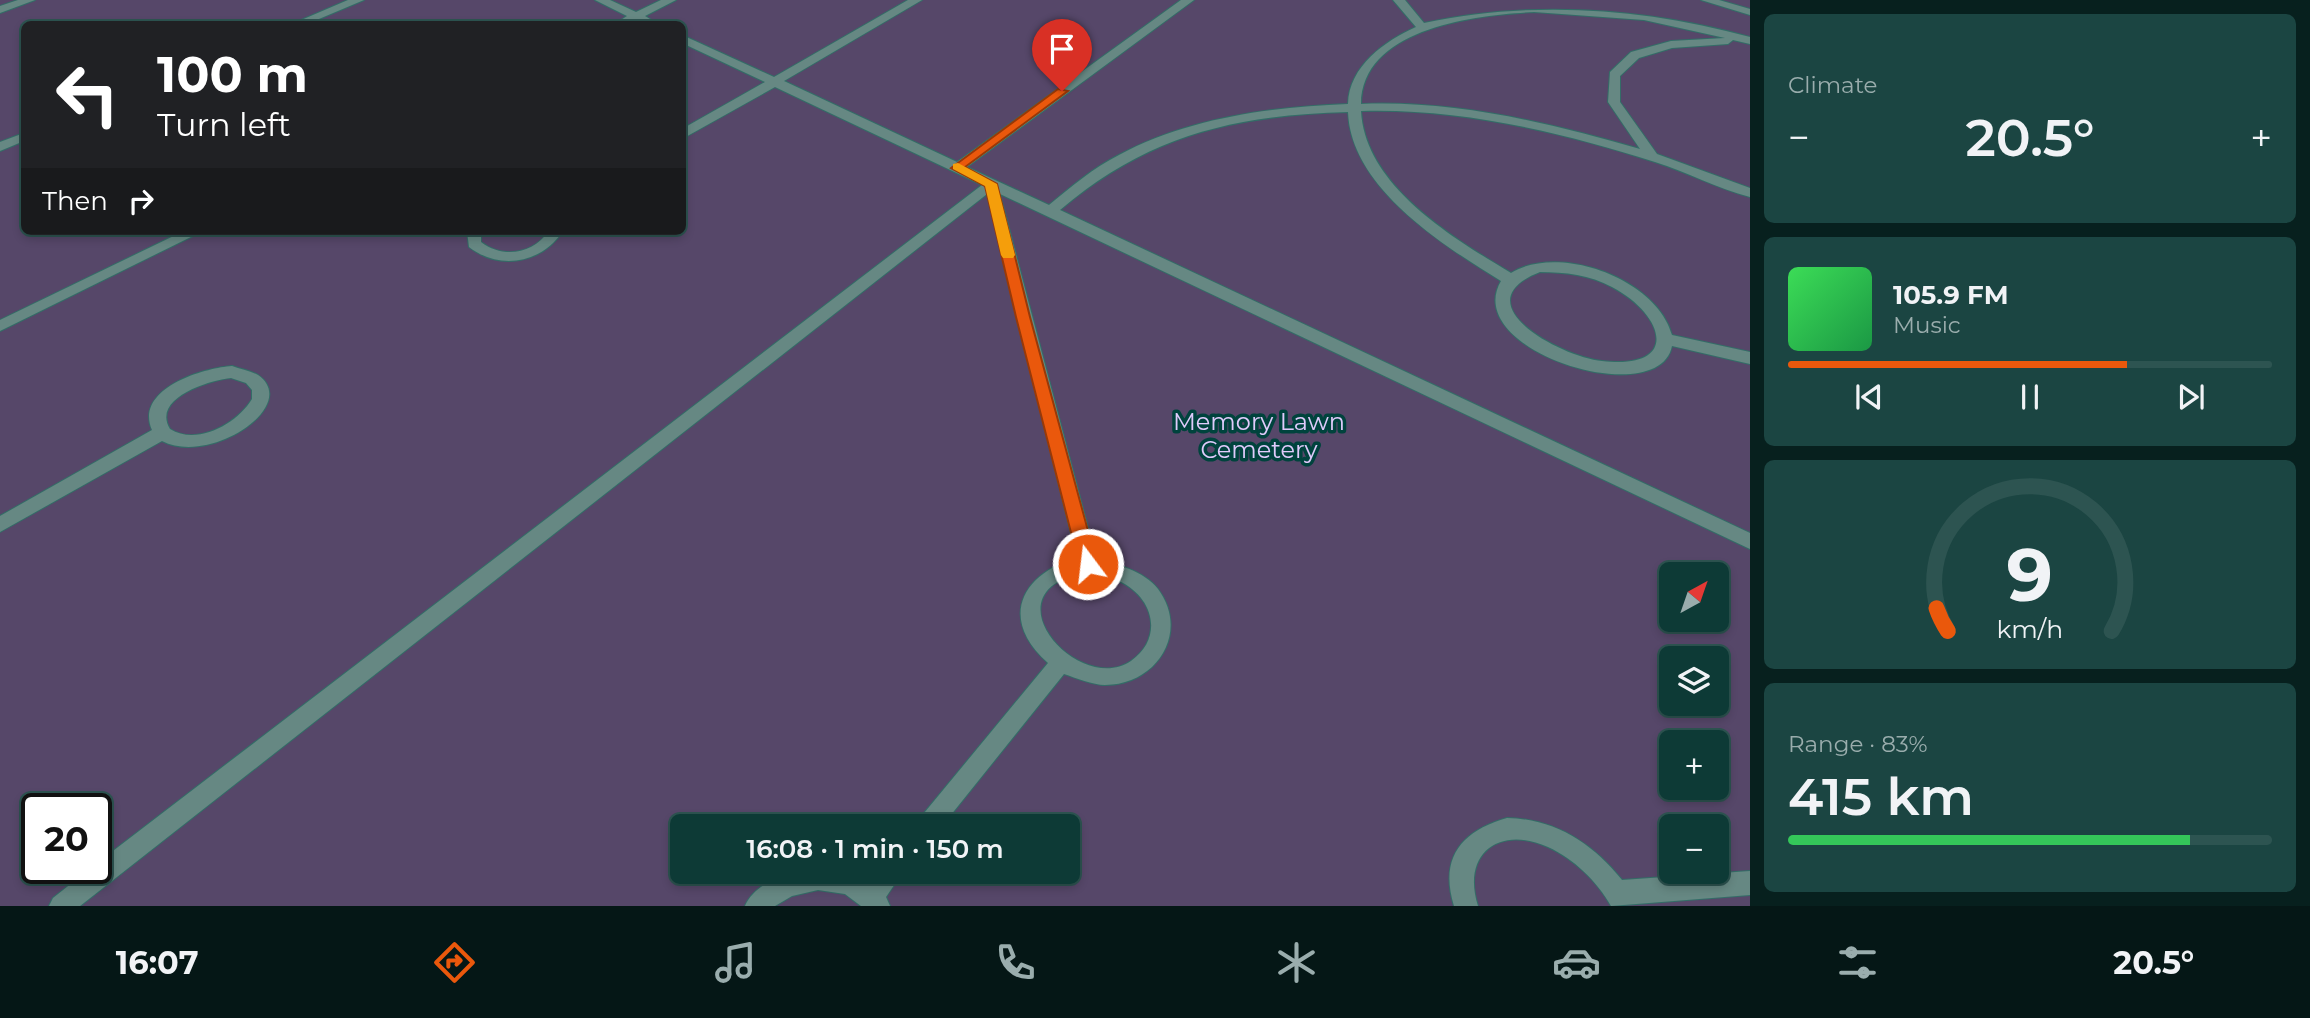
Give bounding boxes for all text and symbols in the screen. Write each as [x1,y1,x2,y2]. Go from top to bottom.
pin [1032,19,1092,91]
icon: arrive [1043,30,1081,68]
text: 100 m [157,45,308,104]
icon: left [42,49,133,140]
text: Climate [1788,71,1877,99]
text: Turn left [157,105,291,144]
text: 20.5° [1966,106,2094,169]
text: − [1788,114,1810,161]
text: + [2250,114,2272,161]
icon: right [122,182,160,220]
text: Then [42,185,108,217]
text: 105.9 FM [1893,279,2009,311]
text: Music [1893,311,1961,339]
icon: previous [1850,378,1888,416]
icon: pause [2011,378,2049,416]
icon: next [2172,378,2210,416]
park label: Memory Lawn Cemetery [1173,407,1345,464]
position arrow [1051,527,1125,601]
text: 9 [2007,531,2053,619]
north arrow [1659,562,1729,632]
map controls [1659,562,1729,884]
text: km/h [1997,613,2063,643]
button: layers [1659,646,1729,716]
button: + [1659,730,1729,800]
text: Range · 83% [1788,730,1928,758]
text: 415 km [1788,765,1974,828]
speed limit sign: 20 [21,793,112,884]
button: − [1659,814,1729,884]
text: 16:08 · 1 min · 150 m [746,833,1004,865]
icon: directions [430,938,479,987]
icon: music [711,938,760,987]
icon: phone [991,938,1040,987]
icon: climate [1272,938,1321,987]
icon: car [1552,938,1601,987]
icon: filters [1833,938,1882,987]
text: 16:07 [116,943,199,982]
text: 20.5° [2113,943,2194,982]

